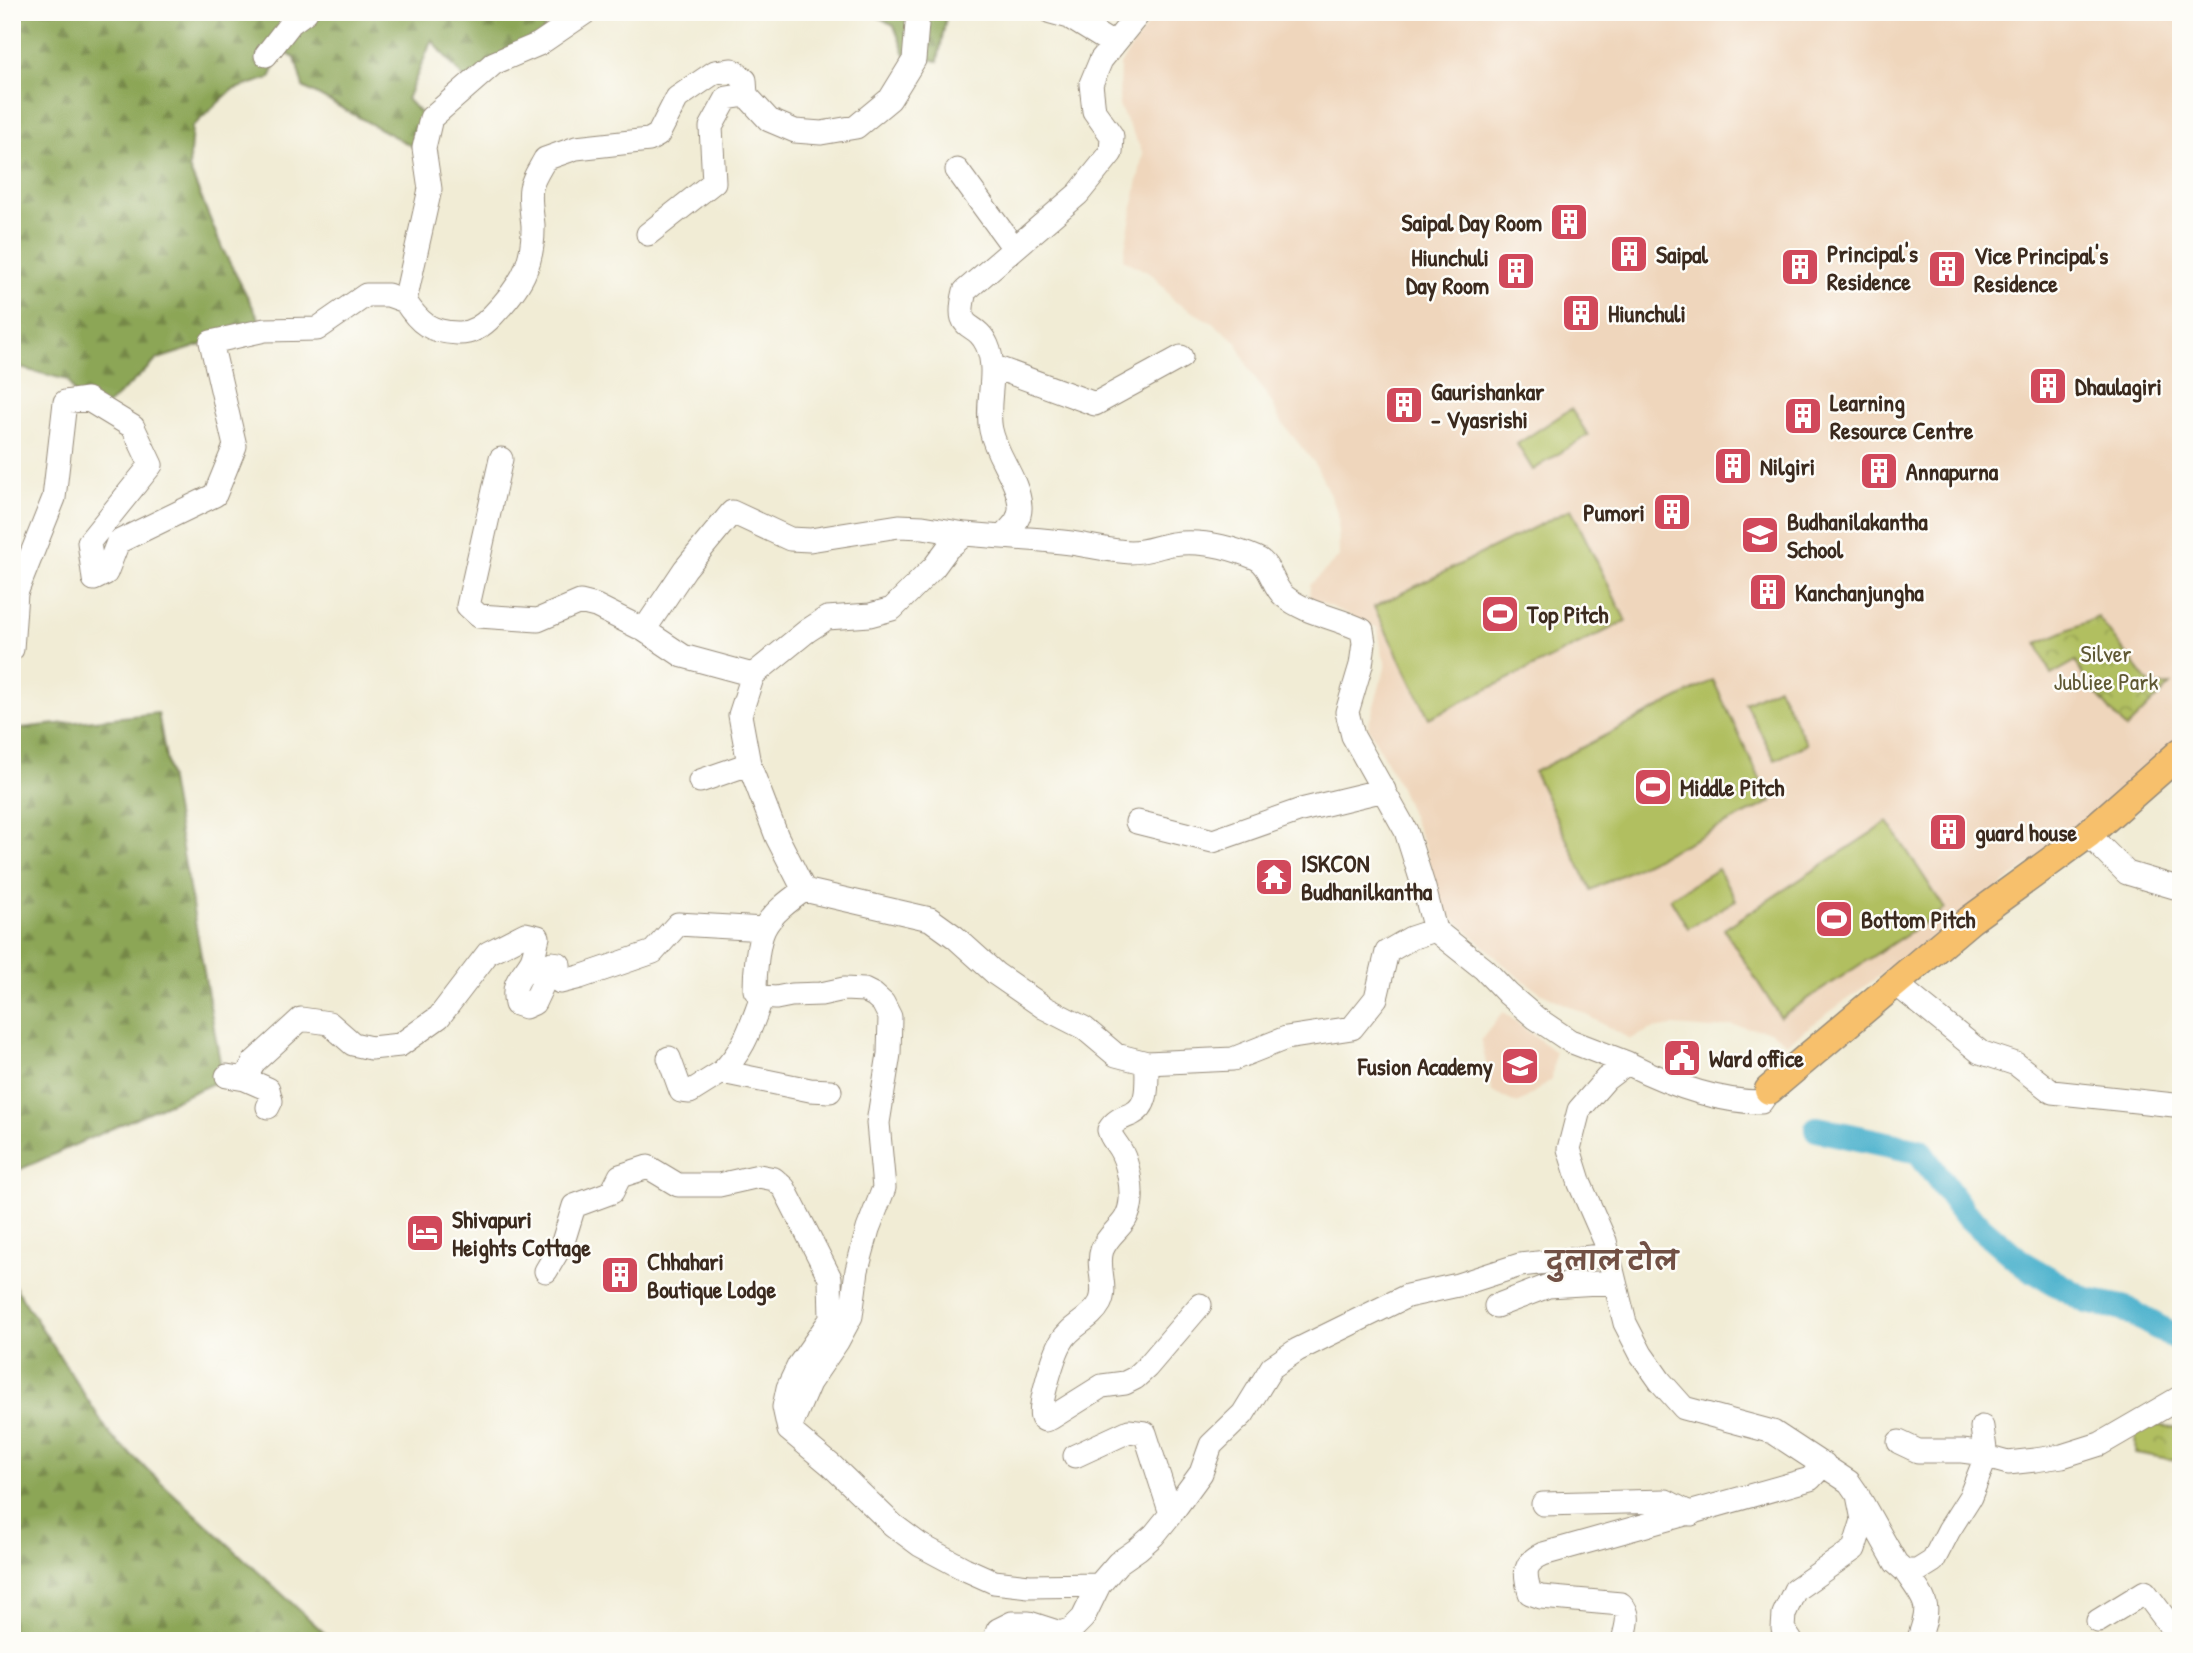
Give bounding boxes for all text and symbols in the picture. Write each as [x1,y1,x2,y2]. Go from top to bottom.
building icon: Saipal Day Room [1548,201,1590,243]
place label: Saipal Day Room [1402,206,1542,239]
building icon: Saipal [1608,233,1650,275]
place label: Principal's Residence [1827,237,1918,297]
place label: Saipal [1656,238,1708,271]
place label: Vice Principal's Residence [1974,239,2108,299]
place label: Hiunchuli Day Room [1406,241,1489,302]
building icon: Principal's Residence [1779,246,1821,288]
building icon: Vice Principal's Residence [1926,248,1968,290]
building icon: Hiunchuli Day Room [1495,250,1537,292]
building icon: Hiunchuli [1560,292,1602,334]
place label: Hiunchuli [1608,297,1686,329]
building icon: Dhaulagiri [2027,365,2069,407]
place label: Dhaulagiri [2075,370,2162,403]
place label: Gaurishankar - Vyasrishi [1431,375,1545,436]
building icon: Gaurishankar - Vyasrishi [1383,384,1425,426]
place label: Learning Resource Centre [1830,386,1974,446]
building icon: Learning Resource Centre [1782,395,1824,437]
building icon: Nilgiri [1712,445,1754,487]
place label: Nilgiri [1760,450,1815,483]
building icon: Annapurna [1858,450,1900,492]
place label: Annapurna [1906,455,1999,488]
building icon: Pumori [1651,491,1693,533]
place label: Pumori [1583,496,1645,528]
place label: Budhanilakantha School [1787,505,1928,565]
school or university icon: Budhanilakantha School [1739,514,1781,556]
building icon: Kanchanjungha [1747,571,1789,613]
place label: Kanchanjungha [1795,576,1924,609]
sports icon: Top Pitch [1479,593,1521,635]
place label: Top Pitch [1526,598,1608,631]
park label: Silver Jubliee Park [2054,637,2158,697]
sports icon: Middle Pitch [1632,766,1674,808]
place label: Middle Pitch [1680,771,1784,803]
building icon: guard house [1927,811,1969,853]
place label: guard house [1975,816,2077,849]
place label: ISKCON Budhanilkantha [1301,847,1433,907]
temple icon: ISKCON Budhanilkantha [1253,856,1295,898]
sports icon: Bottom Pitch [1813,898,1855,940]
place label: Bottom Pitch [1861,903,1975,935]
public building icon: Ward office [1661,1037,1703,1079]
place label: Ward office [1709,1042,1804,1074]
school or university icon: Fusion Academy [1499,1045,1541,1087]
place label: Fusion Academy [1357,1050,1493,1083]
place label: Shivapuri Heights Cottage [452,1203,591,1264]
hotel icon: Shivapuri Heights Cottage [404,1212,446,1254]
district label: दुलाल टोल [1544,1241,1681,1282]
place label: Chhahari Boutique Lodge [647,1245,776,1306]
building icon: Chhahari Boutique Lodge [599,1254,641,1296]

